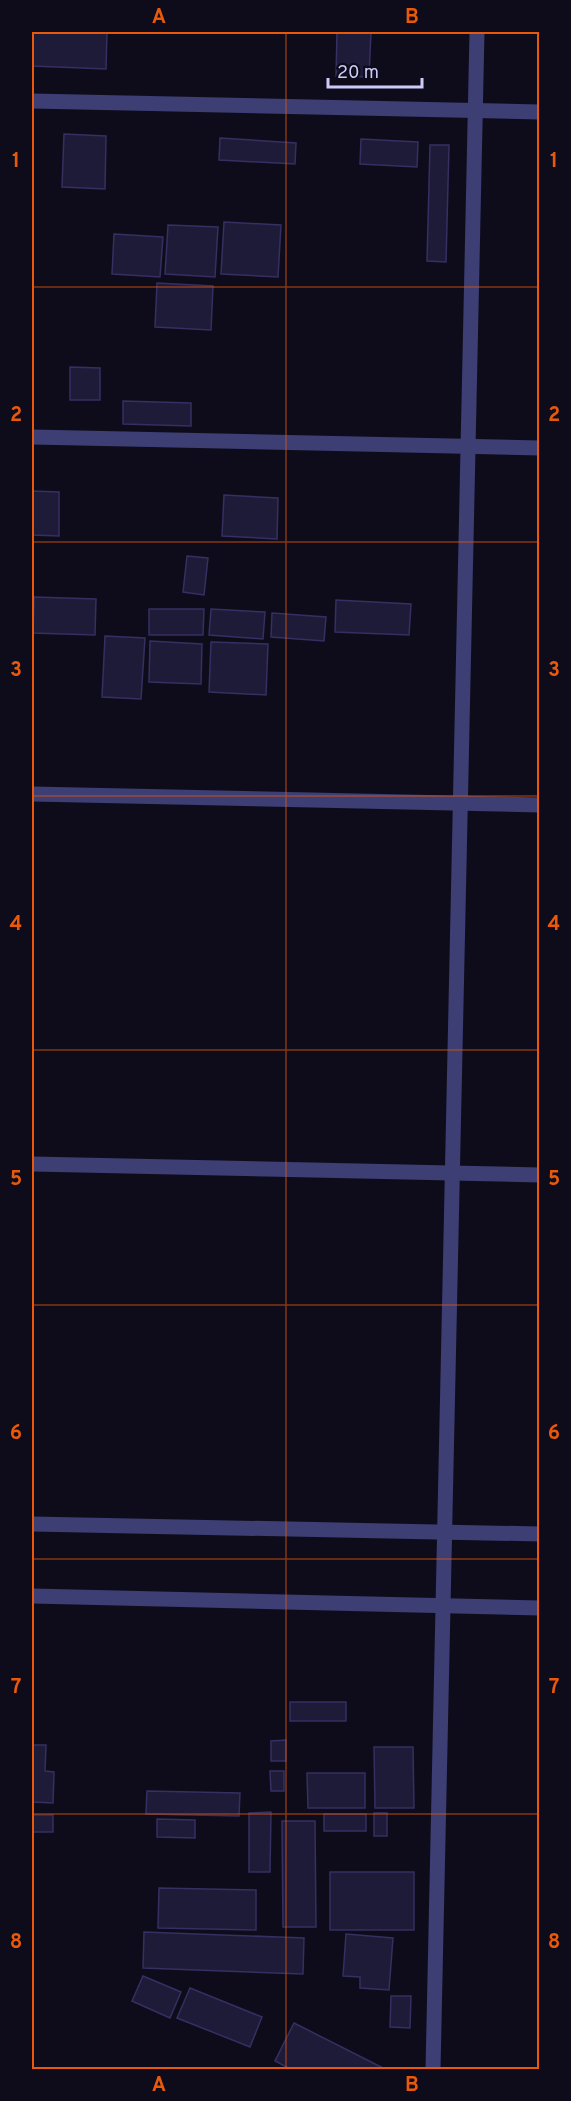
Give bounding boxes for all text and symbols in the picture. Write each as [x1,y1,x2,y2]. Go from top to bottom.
text: A [152,5,166,31]
text: B [405,5,419,31]
scale bar [328,51,422,89]
text: 20 m [337,62,379,85]
text: 1 [12,149,20,175]
text: 1 [550,149,558,175]
text: 2 [10,403,22,429]
text: 2 [548,403,560,429]
text: 3 [10,658,22,684]
text: 3 [548,658,560,684]
text: 4 [10,912,22,938]
text: 4 [548,912,560,938]
text: 5 [10,1167,22,1193]
text: 5 [548,1167,560,1193]
text: 6 [10,1421,22,1447]
text: 6 [548,1421,560,1447]
text: 7 [11,1675,21,1701]
text: 7 [549,1675,559,1701]
text: 8 [10,1930,22,1956]
text: 8 [548,1930,560,1956]
text: A [152,2073,166,2099]
text: B [405,2073,419,2099]

